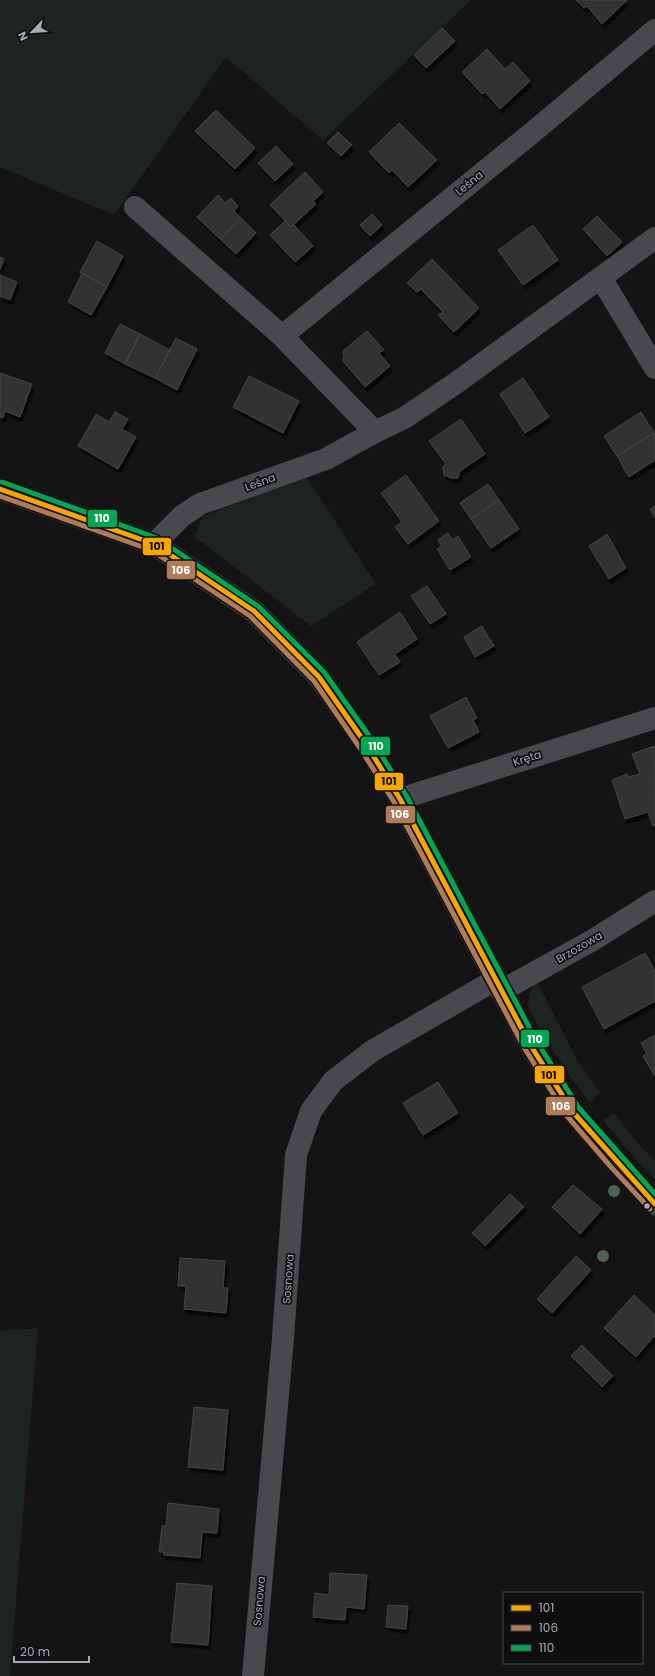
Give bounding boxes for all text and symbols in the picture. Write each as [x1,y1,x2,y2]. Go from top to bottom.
north arrow [12,12,52,52]
text: N [14,29,32,43]
street label: Leśna [452,167,486,199]
street label: Leśna [242,469,278,495]
line badge: 110 [87,509,118,528]
text: 110 [94,510,110,526]
line badge: 101 [142,537,172,556]
text: 101 [149,538,165,554]
line badge: 106 [166,560,196,580]
text: 106 [172,562,190,578]
line badge: 110 [360,736,391,756]
text: 110 [368,738,384,754]
street label: Kręta [511,746,543,770]
line badge: 101 [374,772,404,791]
text: 101 [381,773,397,789]
line badge: 106 [385,805,416,824]
text: 106 [391,806,409,822]
street label: Brzozowa [553,927,605,967]
line badge: 110 [520,1029,550,1048]
text: 110 [527,1031,543,1047]
line badge: 101 [534,1065,565,1084]
text: 101 [541,1067,557,1083]
line badge: 106 [545,1096,576,1116]
text: 106 [552,1098,570,1114]
unlabelled marker [642,1201,652,1211]
street label: Sosnowa [278,1254,298,1304]
street label: Sosnowa [249,1576,269,1626]
legend [503,1592,643,1664]
text: 101 [539,1599,554,1616]
text: 106 [539,1619,558,1636]
scale bar [14,1638,89,1664]
text: 110 [539,1639,554,1656]
text: 20 m [20,1643,50,1660]

